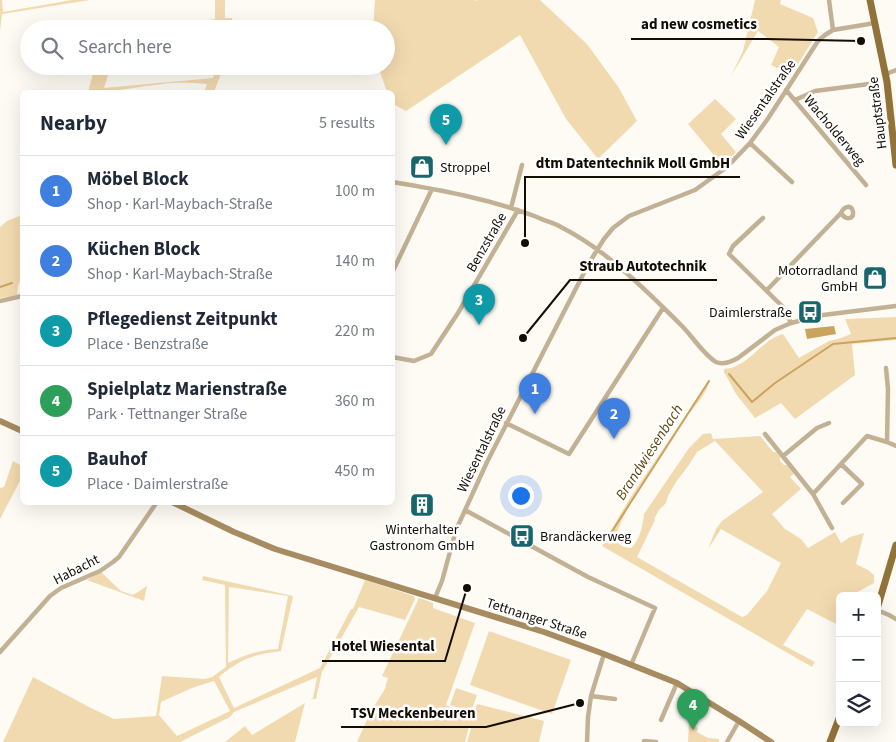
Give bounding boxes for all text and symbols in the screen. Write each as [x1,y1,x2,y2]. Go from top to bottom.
callout: ad new cosmetics [631,9,767,39]
text: ad new cosmetics [641,14,757,35]
search box [20,20,395,75]
icon: search [38,34,66,62]
text: Search here [78,34,172,61]
street label: Wiesentalstraße [731,55,801,144]
street label: Hauptstraße [864,75,892,150]
street label: Wacholderweg [799,91,870,170]
pin: 5 [430,104,462,145]
text: Nearby [40,108,107,138]
text: 5 results [319,112,375,134]
callout: dtm Datentechnik Moll GmbH [525,147,740,177]
text: dtm Datentechnik Moll GmbH [536,153,730,174]
shop icon: Stroppel [409,154,435,180]
place label: Stroppel [440,158,491,178]
text: Möbel Block [87,166,189,193]
text: 1 [52,180,60,202]
text: 100 m [335,180,375,202]
text: Shop · Karl-Maybach-Straße [87,193,273,215]
street label: Benzstraße [462,209,512,276]
text: Küchen Block [87,236,200,263]
text: 2 [52,250,60,272]
text: 140 m [335,250,375,272]
callout: Straub Autotechnik [570,250,717,280]
text: Straub Autotechnik [579,256,708,277]
place label: Motorradland GmbH [778,261,858,297]
text: Shop · Karl-Maybach-Straße [87,263,273,285]
shop icon: Motorradland GmbH [862,265,888,291]
pin: 3 [463,284,495,325]
bus stop icon: Daimlerstraße [797,299,823,325]
place label: Daimlerstraße [709,303,792,323]
text: Pflegedienst Zeitpunkt [87,306,277,333]
text: 3 [52,320,60,342]
text: 220 m [335,320,375,342]
text: Place · Benzstraße [87,333,209,355]
pin: 1 [519,373,551,414]
text: Spielplatz Marienstraße [87,376,287,403]
text: 4 [52,390,60,412]
text: 360 m [335,390,375,412]
pin: 2 [598,398,630,439]
water label: Brandwiesenbach [611,400,688,504]
text: Park · Tettnanger Straße [87,403,247,425]
street label: Wiesentalstraße [452,403,511,496]
text: Bauhof [87,446,147,473]
text: 5 [52,460,60,482]
text: 450 m [335,460,375,482]
text: Place · Daimlerstraße [87,473,228,495]
your location [508,483,534,509]
building icon: Winterhalter Gastronom GmbH [409,492,435,518]
place label: Winterhalter Gastronom GmbH [369,520,475,556]
bus stop icon: Brandäckerweg [509,523,535,549]
place label: Brandäckerweg [540,527,631,547]
street label: Habacht [50,550,103,590]
map controls [836,592,881,727]
button: + [836,592,881,637]
street label: Tettnanger Straße [484,593,590,645]
callout: Hotel Wiesental [322,631,445,661]
text: Hotel Wiesental [331,636,435,657]
button: − [836,637,881,682]
button: layers [836,682,881,727]
pin: 4 [677,689,709,730]
callout: TSV Meckenbeuren [341,697,486,727]
text: TSV Meckenbeuren [350,703,476,724]

